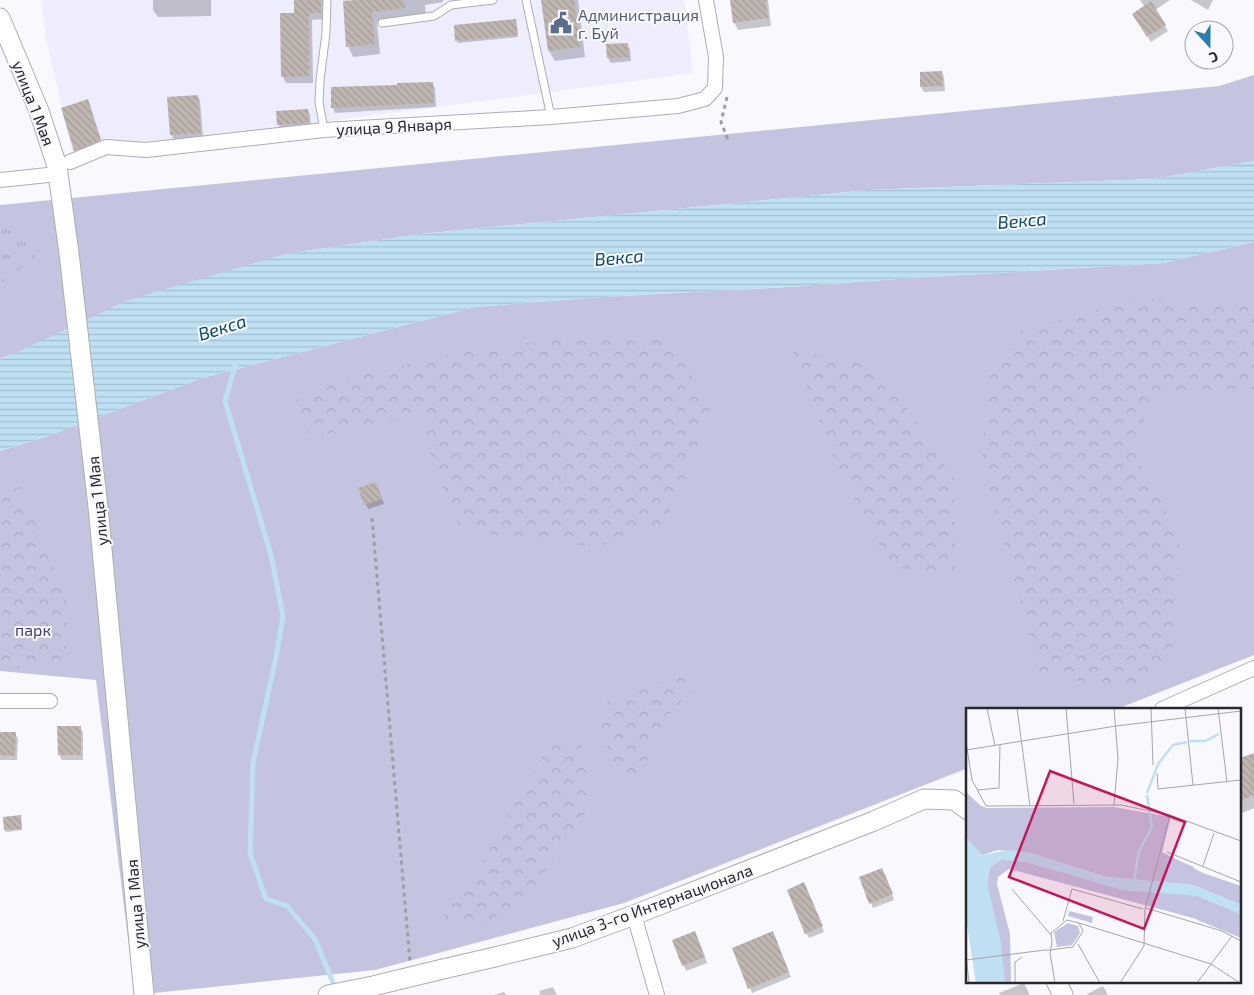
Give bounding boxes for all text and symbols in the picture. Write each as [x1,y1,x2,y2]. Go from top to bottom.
place label: Администрация г. Буй [578,5,699,43]
public building icon: Администрация г. Буй [548,10,574,36]
north arrow [1184,20,1234,70]
text: С [1207,48,1221,67]
street label: улица 1 Мая [8,58,59,149]
street label: улица 9 Января [336,113,452,140]
water label: Векса [996,207,1048,233]
water label: Векса [593,244,645,270]
water label: Векса [195,309,249,345]
street label: улица 1 Мая [83,455,112,547]
park label: парк [15,620,51,639]
inset map [966,708,1242,982]
street label: улица 1 Мая [122,858,149,950]
street label: улица 3-го Интернационала [549,860,755,951]

